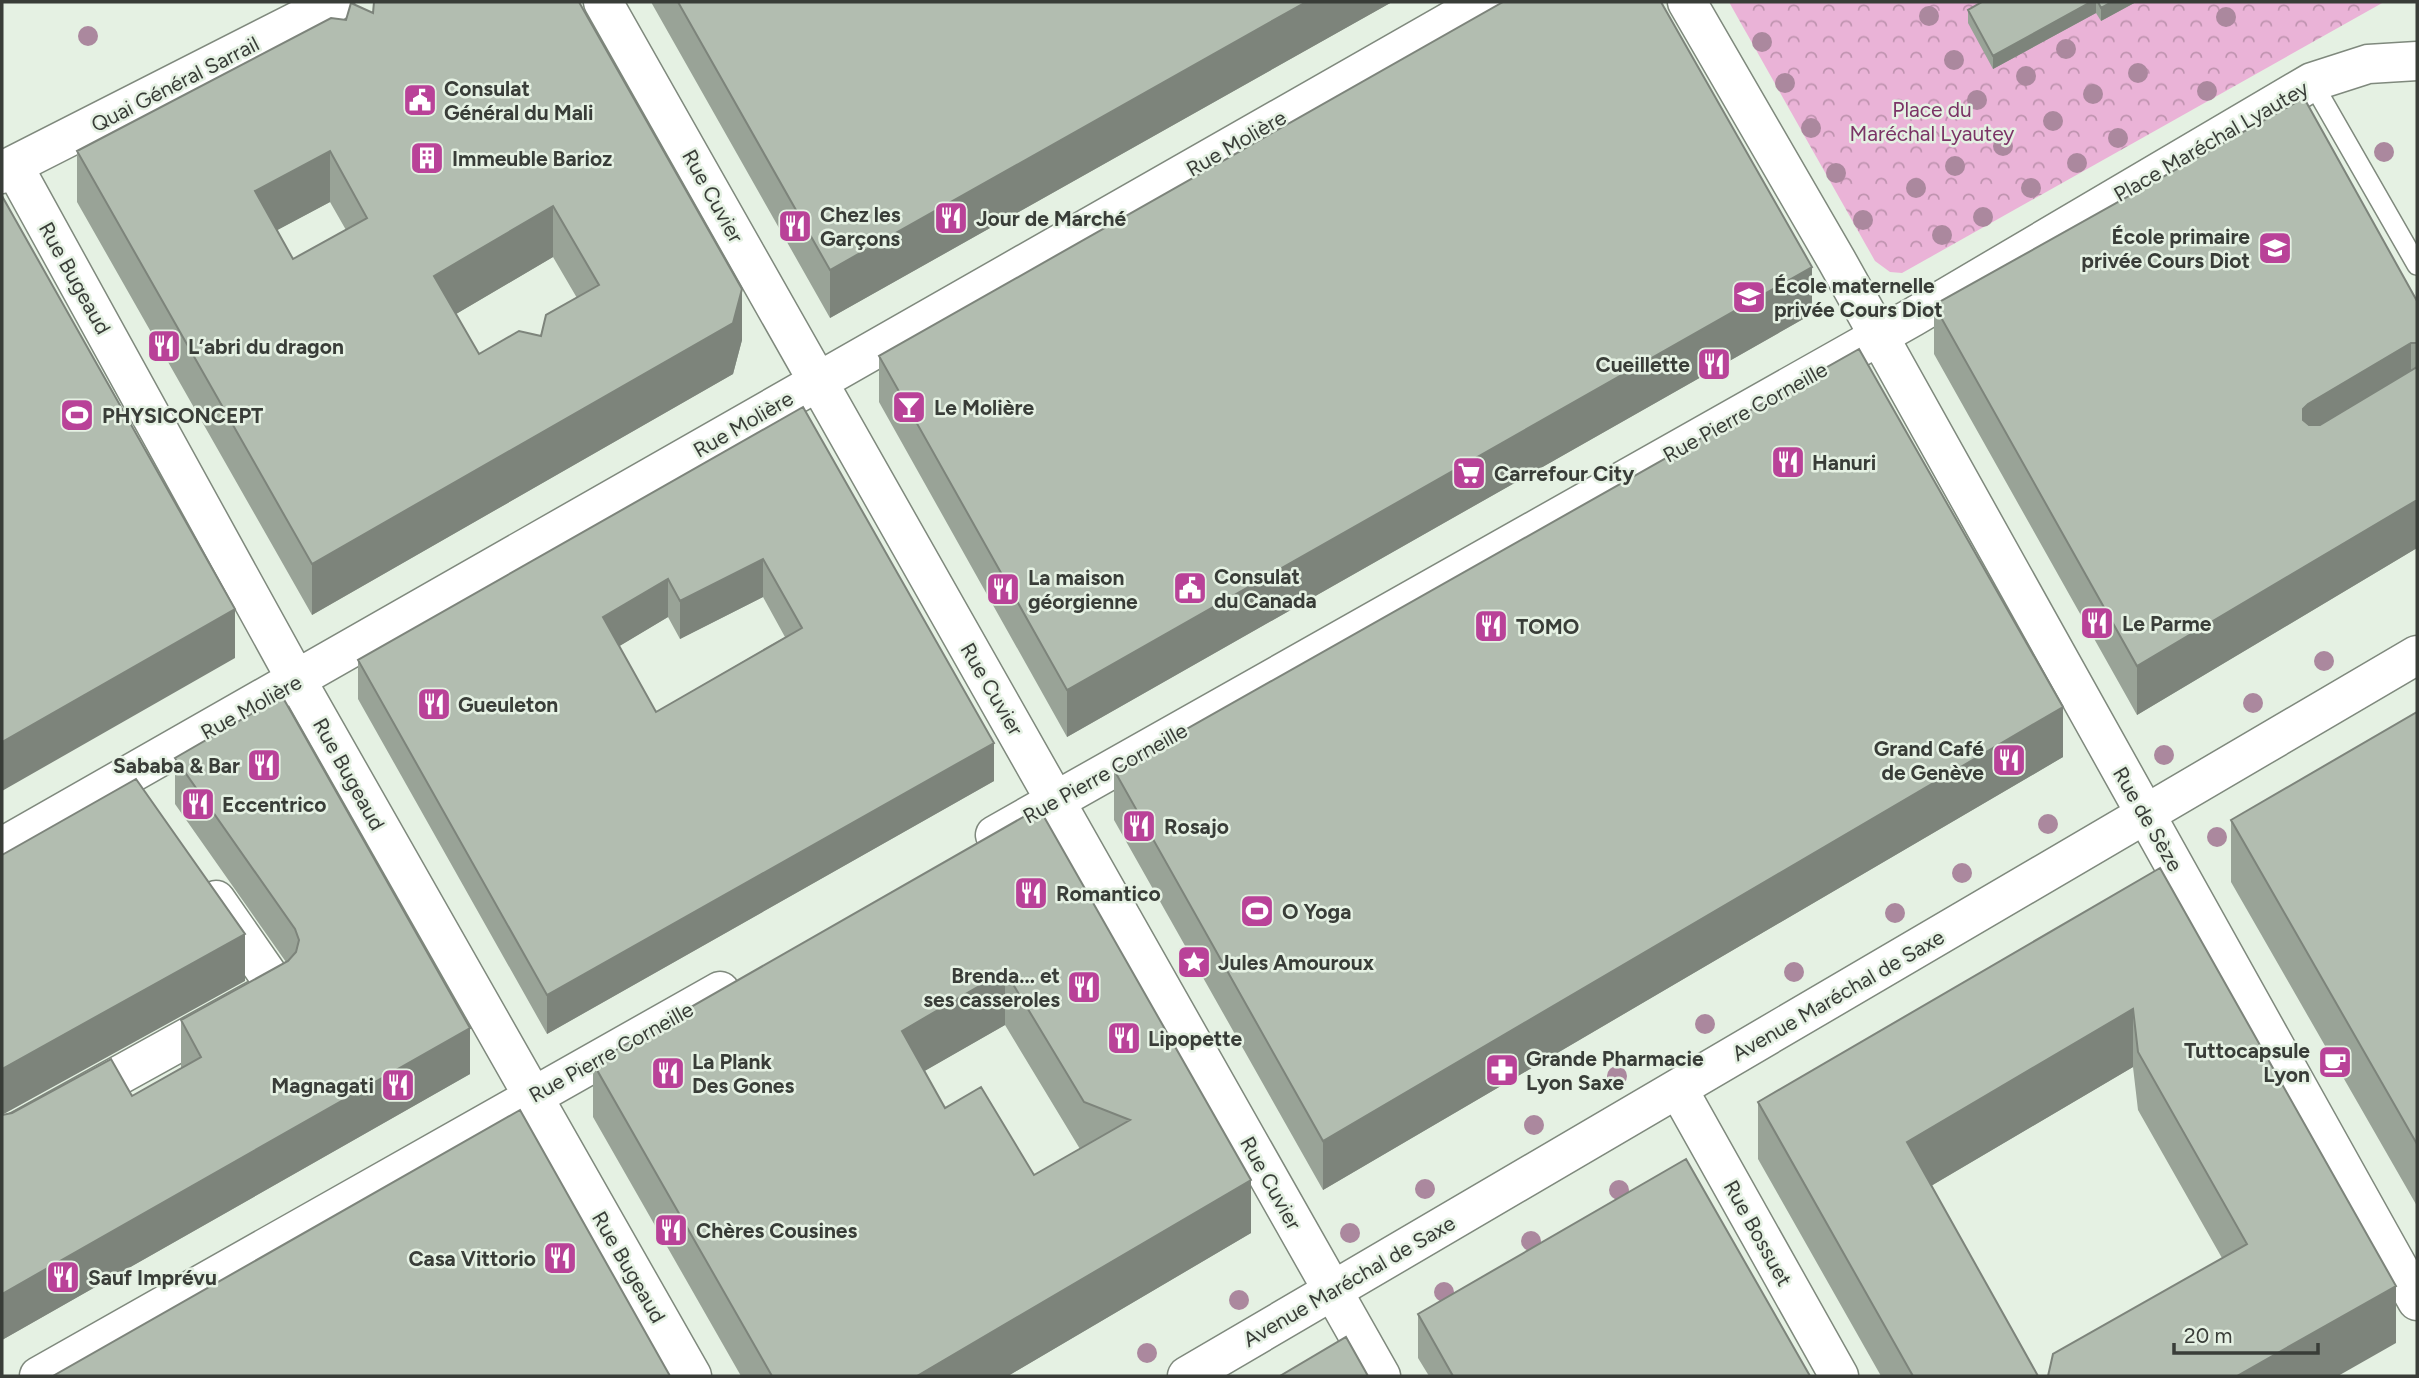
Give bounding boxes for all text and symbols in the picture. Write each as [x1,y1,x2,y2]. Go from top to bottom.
street label: Quai Général Sarrail [87,31,263,137]
street label: Place Maréchal Lyautey [2109,75,2313,207]
place label: Consulat Général du Mali [444,76,594,125]
public building icon: Consulat Général du Mali [401,81,439,119]
park label: Place du Maréchal Lyautey [1850,97,2014,146]
street label: Rue Molière [1182,104,1290,182]
building icon: Immeuble Barioz [408,139,446,177]
street label: Rue Cuvier [677,145,749,247]
place label: Immeuble Barioz [452,146,612,171]
restaurant icon: Jour de Marché [932,199,970,237]
place label: Chez les Garçons [820,202,901,251]
place label: Jour de Marché [976,206,1126,231]
restaurant icon: Chez les Garçons [776,207,814,245]
street label: Rue Bugeaud [34,217,116,339]
place label: École primaire privée Cours Diot [2081,224,2250,273]
school or university icon: École primaire privée Cours Diot [2256,229,2294,267]
place label: École maternelle privée Cours Diot [1774,273,1943,322]
school or university icon: École maternelle privée Cours Diot [1730,278,1768,316]
restaurant icon: L’abri du dragon [145,327,183,365]
place label: L’abri du dragon [188,334,344,359]
restaurant icon: Cueillette [1695,345,1733,383]
place label: Cueillette [1595,352,1690,377]
street label: Rue Pierre Corneille [1658,356,1832,468]
street label: Rue Molière [689,385,797,463]
bar icon: Le Molière [890,388,928,426]
place label: Le Molière [934,395,1034,420]
sports icon: PHYSICONCEPT [58,396,96,434]
place label: PHYSICONCEPT [102,403,263,428]
restaurant icon: Hanuri [1769,443,1807,481]
place label: Hanuri [1812,450,1876,475]
supermarket icon: Carrefour City [1450,454,1488,492]
place label: Carrefour City [1494,461,1635,486]
place label: Consulat du Canada [1214,564,1317,613]
place label: La maison géorgienne [1028,565,1138,614]
public building icon: Consulat du Canada [1171,569,1209,607]
restaurant icon: La maison géorgienne [984,570,1022,608]
restaurant icon: Le Parme [2078,604,2116,642]
restaurant icon: TOMO [1472,607,1510,645]
place label: Le Parme [2122,611,2212,636]
place label: TOMO [1516,614,1579,639]
street label: Rue Cuvier [955,638,1029,740]
street label: Rue Molière [196,669,306,745]
restaurant icon: Gueuleton [415,685,453,723]
place label: Gueuleton [458,692,558,717]
street label: Rue Bugeaud [308,713,390,835]
street label: Rue Pierre Corneille [1018,717,1192,829]
place label: Grand Café de Genève [1874,736,1984,785]
restaurant icon: Grand Café de Genève [1990,741,2028,779]
restaurant icon: Sababa & Bar [245,746,283,784]
place label: Sababa & Bar [113,753,240,778]
street label: Rue de Sèze [2108,762,2188,876]
restaurant icon: Eccentrico [179,785,217,823]
place label: Eccentrico [222,792,326,817]
restaurant icon: Rosajo [1120,807,1158,845]
place label: Rosajo [1164,814,1229,839]
restaurant icon: Romantico [1012,874,1050,912]
place label: Romantico [1056,881,1161,906]
sports icon: O Yoga [1238,892,1276,930]
place label: O Yoga [1282,899,1351,924]
street label: Avenue Maréchal de Saxe [1727,924,1949,1066]
place icon: Jules Amouroux [1175,943,1213,981]
place label: Jules Amouroux [1218,950,1375,975]
place label: Brenda... et ses casseroles [923,963,1060,1012]
restaurant icon: Brenda... et ses casseroles [1065,968,1103,1006]
street label: Rue Pierre Corneille [524,996,698,1108]
restaurant icon: Lipopette [1105,1019,1143,1057]
place label: Lipopette [1148,1026,1243,1051]
place label: Tuttocapsule Lyon [2184,1038,2310,1087]
cafe icon: Tuttocapsule Lyon [2316,1043,2354,1081]
place label: Grande Pharmacie Lyon Saxe [1526,1046,1704,1095]
place label: La Plank Des Gones [692,1049,794,1098]
pharmacy icon: Grande Pharmacie Lyon Saxe [1483,1051,1521,1089]
restaurant icon: La Plank Des Gones [649,1054,687,1092]
restaurant icon: Magnagati [379,1066,417,1104]
place label: Magnagati [271,1073,374,1098]
street label: Rue Cuvier [1235,1132,1307,1234]
street label: Rue Bossuet [1719,1176,1797,1290]
street label: Rue Bugeaud [587,1207,671,1327]
street label: Avenue Maréchal de Saxe [1238,1210,1460,1352]
restaurant icon: Chères Cousines [652,1211,690,1249]
place label: Chères Cousines [696,1218,857,1243]
restaurant icon: Casa Vittorio [541,1239,579,1277]
place label: Casa Vittorio [408,1246,536,1271]
restaurant icon: Sauf Imprévu [44,1258,82,1296]
place label: Sauf Imprévu [88,1265,217,1290]
scale bar [2174,1312,2318,1356]
text: 20 m [2184,1323,2232,1348]

